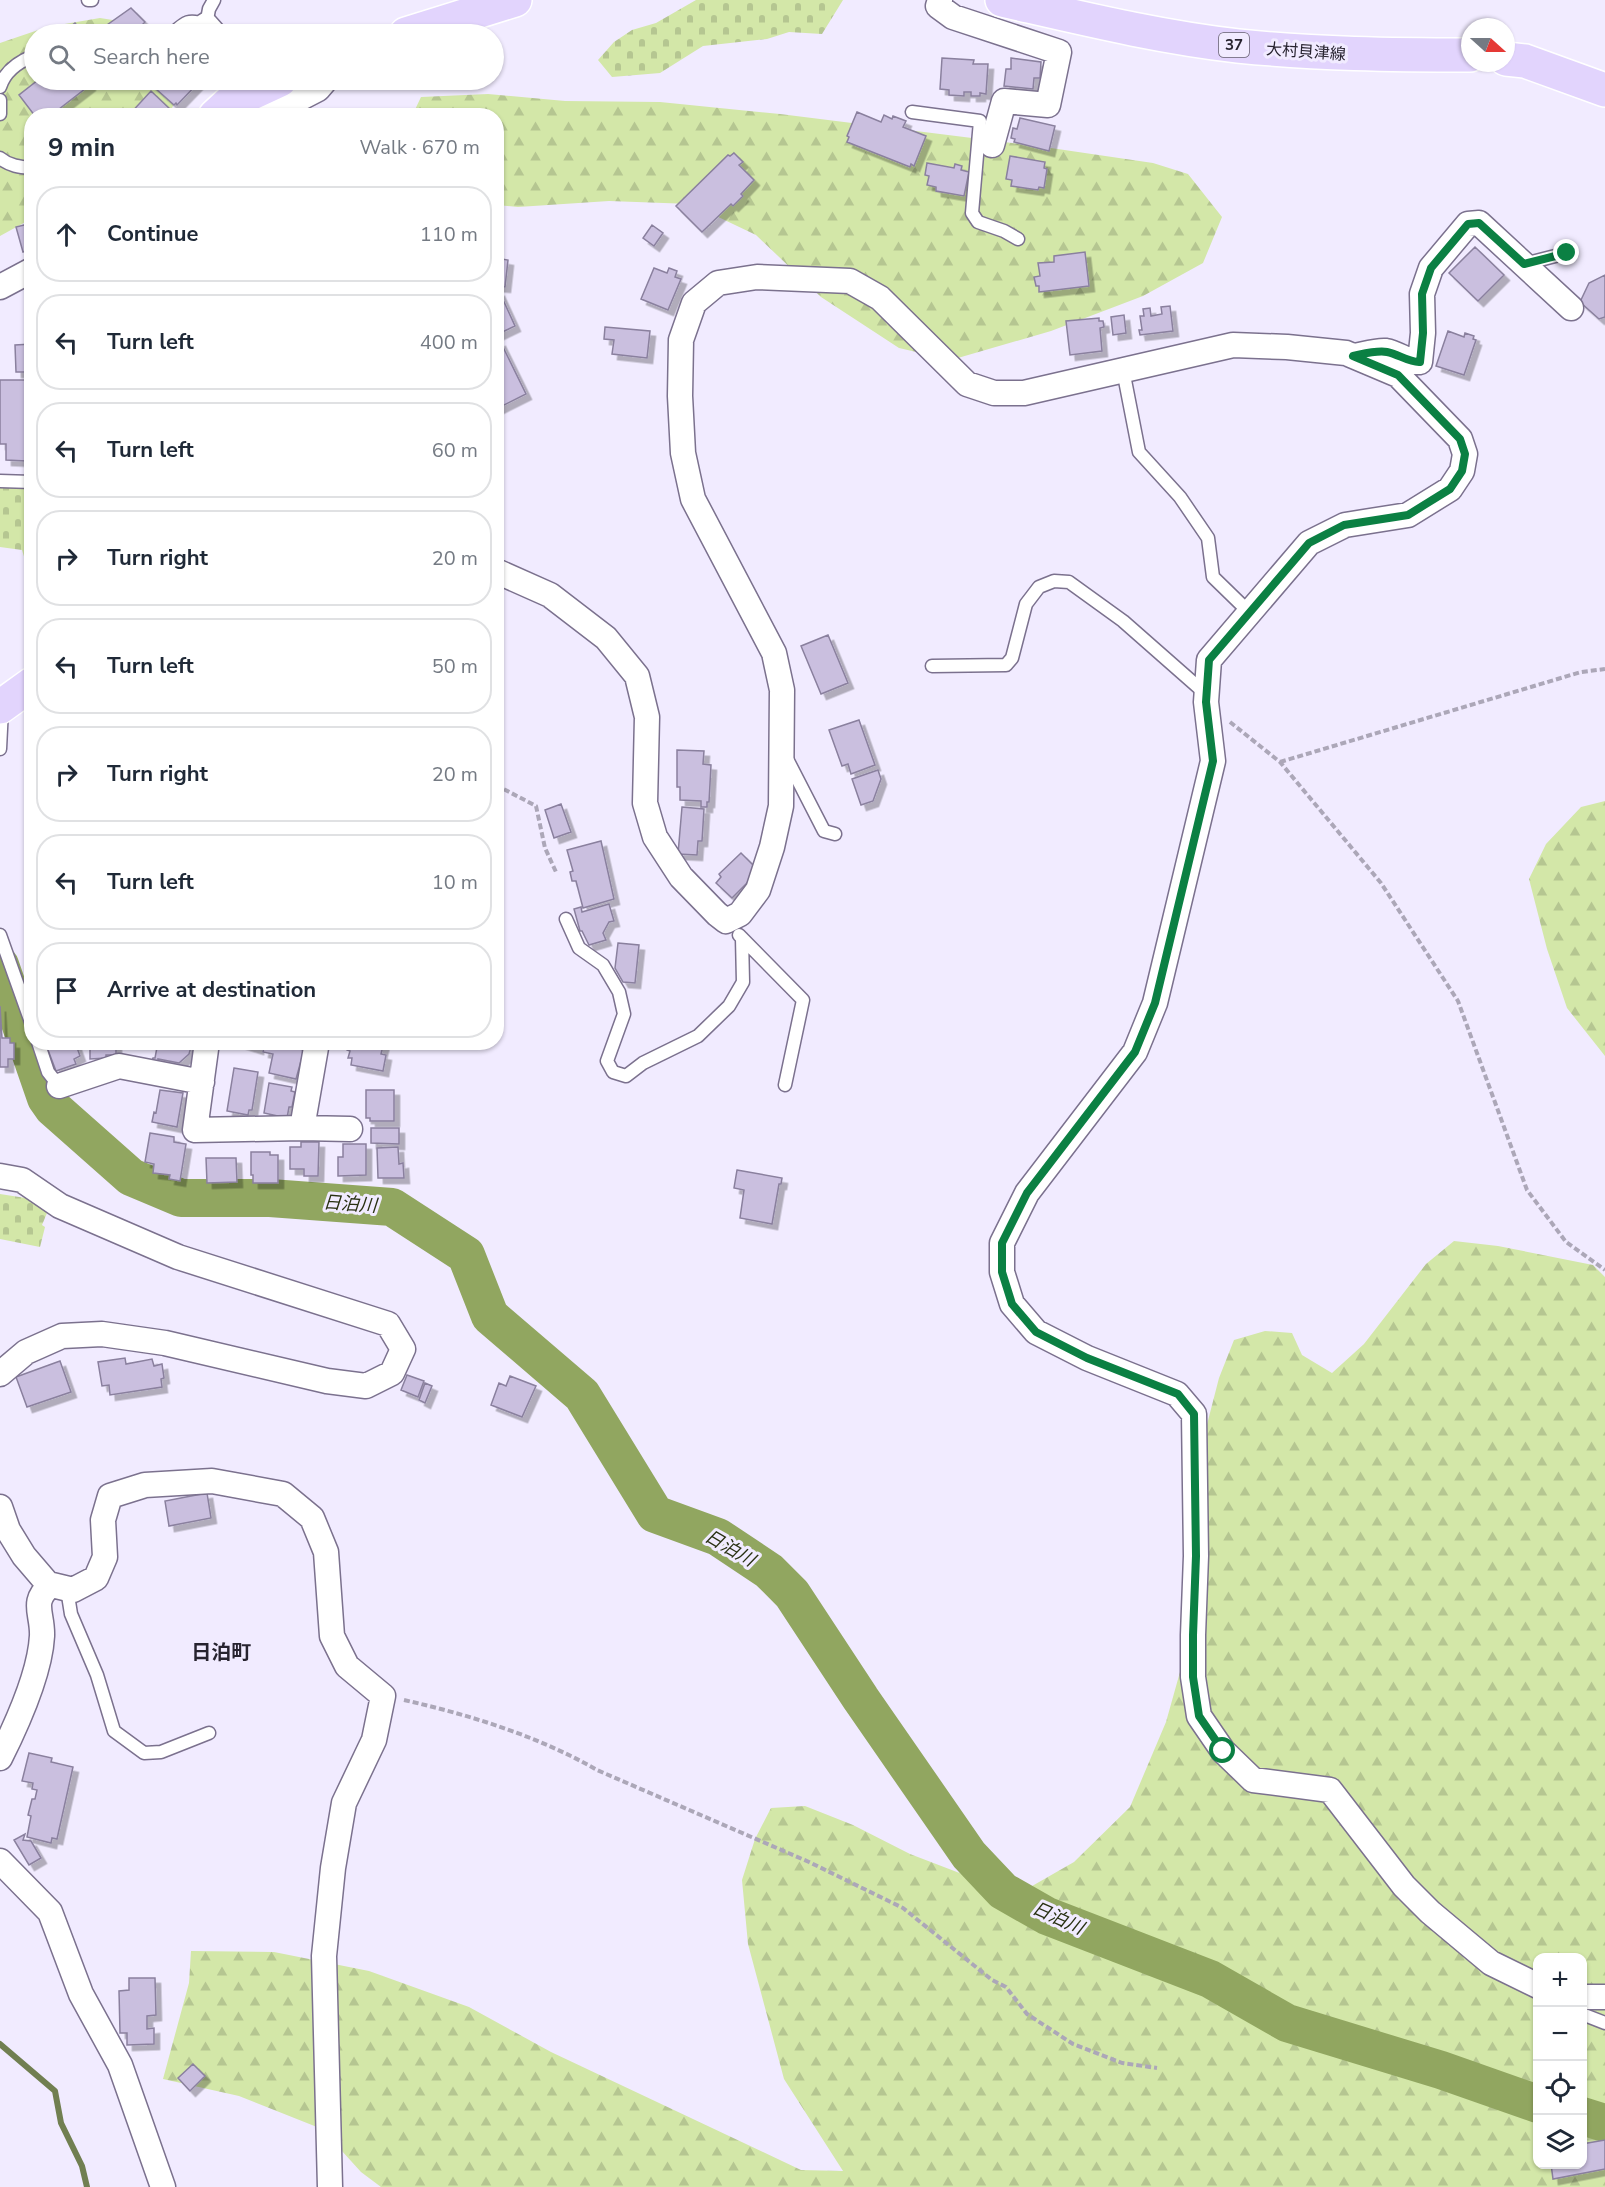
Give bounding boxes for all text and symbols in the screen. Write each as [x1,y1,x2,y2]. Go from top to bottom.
north arrow [1461,18,1515,72]
search box [24,24,504,90]
road number: 37 [1219,33,1249,57]
street label: 大村貝津線 [1265,38,1347,66]
icon: search [45,41,78,74]
text: Search here [93,42,210,72]
text: 9 min [48,130,115,165]
text: Walk · 670 m [360,134,480,161]
icon: ahead [50,218,83,251]
text: Continue [107,219,198,249]
text: 110 m [420,221,478,248]
route end [1553,239,1579,265]
icon: left [50,326,83,359]
text: Turn left [107,327,194,357]
text: 400 m [420,329,478,356]
icon: left [50,434,83,467]
text: Turn left [107,435,194,465]
text: 60 m [432,437,478,464]
icon: right [50,542,83,575]
text: Turn right [107,543,208,573]
text: 20 m [432,545,478,572]
icon: left [50,650,83,683]
text: Turn left [107,651,194,681]
text: 50 m [432,653,478,680]
icon: right [50,758,83,791]
text: Turn right [107,759,208,789]
text: 20 m [432,761,478,788]
icon: left [50,866,83,899]
text: Turn left [107,867,194,897]
text: 10 m [432,869,478,896]
icon: arrive [50,974,83,1007]
text: Arrive at destination [107,975,316,1005]
water label: 日泊川 [322,1190,380,1218]
water label: 日泊川 [701,1524,761,1573]
district label: 日泊町 [191,1639,251,1666]
route start [1209,1737,1235,1763]
water label: 日泊川 [1028,1896,1089,1941]
map controls [1533,1953,1587,2169]
button: + [1533,1953,1587,2007]
button: − [1533,2007,1587,2061]
button: locate [1533,2061,1587,2115]
button: layers [1533,2115,1587,2169]

